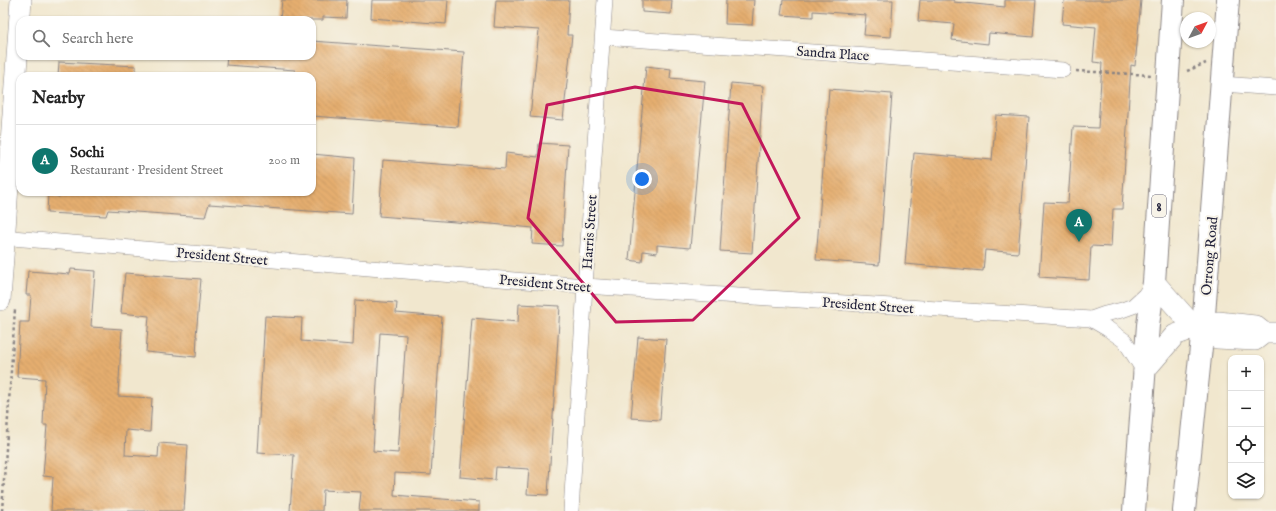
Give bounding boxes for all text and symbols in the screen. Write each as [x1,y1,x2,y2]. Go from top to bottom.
north arrow [1180,12,1216,48]
search box [16,16,316,60]
icon: search [30,27,52,49]
text: Search here [62,29,133,48]
street label: Sandra Place [796,42,870,66]
text: Nearby [32,88,85,109]
text: Sochi [70,143,104,162]
text: A [41,152,49,169]
text: 200 m [268,152,300,169]
text: Restaurant · President Street [70,162,223,179]
your location [632,169,652,189]
street label: Harris Street [578,194,602,270]
road number: 8 [1152,195,1166,217]
pin: A [1066,209,1092,242]
street label: Orrong Road [1198,215,1222,296]
street label: President Street [175,244,269,270]
street label: President Street [498,271,592,297]
street label: President Street [821,294,915,318]
map controls [1228,355,1264,499]
button: + [1228,355,1264,391]
button: − [1228,391,1264,427]
button: locate [1228,427,1264,463]
button: layers [1228,463,1264,499]

